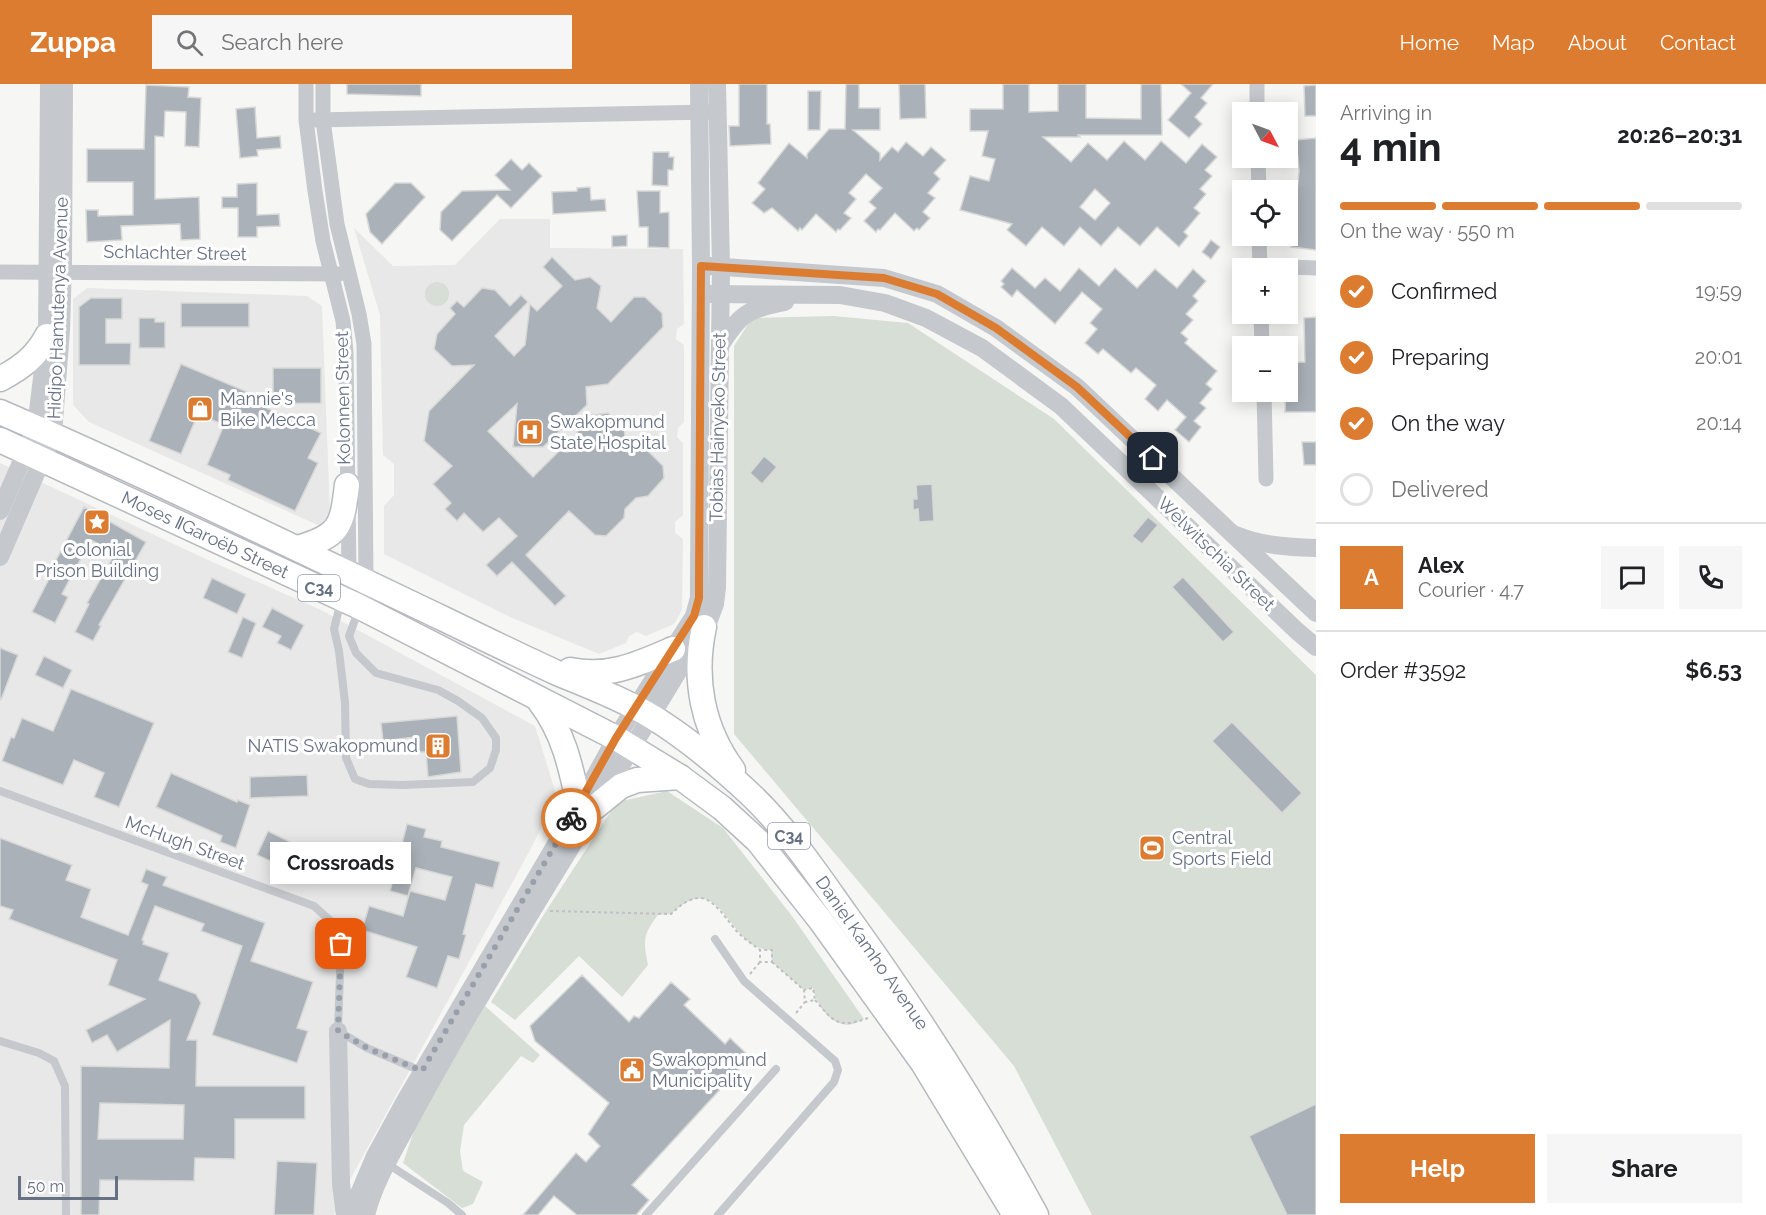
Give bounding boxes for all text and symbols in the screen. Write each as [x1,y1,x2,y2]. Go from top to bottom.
search box [152,15,572,69]
text: Zuppa [30,26,116,59]
icon: search [173,26,206,59]
text: Search here [221,29,343,55]
text: Home [1400,30,1459,55]
text: Map [1492,30,1535,55]
text: About [1568,30,1627,55]
text: Contact [1660,30,1736,55]
text: Arriving in [1340,101,1432,125]
north arrow [1232,102,1298,168]
map controls [1232,102,1298,402]
text: 20:26–20:31 [1617,122,1742,148]
text: 4 min [1340,124,1441,170]
button: locate [1232,180,1298,246]
street label: Hidipo Hamutenya Avenue [43,196,72,419]
text: On the way · 550 m [1340,219,1515,243]
street label: Schlachter Street [103,241,247,264]
button: + [1232,258,1298,324]
icon: check [1340,275,1373,308]
text: Confirmed [1391,278,1498,304]
text: 19:59 [1695,279,1742,303]
street label: Kolonnen Street [331,331,354,465]
street label: Tobias Hainyeko Street [705,332,730,522]
button: − [1232,336,1298,402]
icon: check [1340,341,1373,374]
text: Preparing [1391,344,1489,370]
text: 20:01 [1695,345,1742,369]
place label: Mannie's Bike Mecca [220,388,316,430]
shop icon: Mannie's Bike Mecca [185,394,215,424]
icon: check [1340,407,1373,440]
text: On the way [1391,410,1505,436]
place label: Swakopmund State Hospital [550,411,666,453]
text: 20:14 [1696,411,1742,435]
hospital icon: Swakopmund State Hospital [515,417,545,447]
pin [1127,432,1178,483]
icon: home [1136,441,1169,474]
text: Delivered [1391,476,1489,502]
street label: Moses ǁGaroëb Street [118,487,292,583]
street label: Welwitschia Street [1153,492,1279,615]
place icon: Colonial Prison Building [82,507,112,537]
place label: Colonial Prison Building [35,539,159,581]
button: chat [1601,546,1664,609]
button: phone [1679,546,1742,609]
text: Alex [1418,552,1464,578]
text: A [1364,564,1379,590]
road number: C34 [298,575,340,601]
text: Courier · 4.7 [1418,578,1524,602]
text: Order #3592 [1340,657,1466,683]
text: $6.53 [1685,657,1742,683]
building icon: NATIS Swakopmund [423,731,453,761]
place label: NATIS Swakopmund [248,735,418,756]
courier [541,788,601,848]
icon: bike [555,802,588,835]
street label: McHugh Street [123,811,248,874]
road number: C34 [768,823,810,849]
place label: Central Sports Field [1172,827,1272,869]
sports icon: Central Sports Field [1137,833,1167,863]
callout: Crossroads [270,842,412,884]
text: Crossroads [287,851,394,875]
street label: Daniel Kamho Avenue [811,872,934,1034]
pin [315,918,366,969]
icon: bag [324,927,357,960]
place label: Swakopmund Municipality [652,1049,767,1091]
public building icon: Swakopmund Municipality [617,1055,647,1085]
button: Help [1340,1134,1535,1203]
button: Share [1547,1134,1742,1203]
scale bar [18,1173,118,1200]
text: 50 m [27,1177,64,1196]

